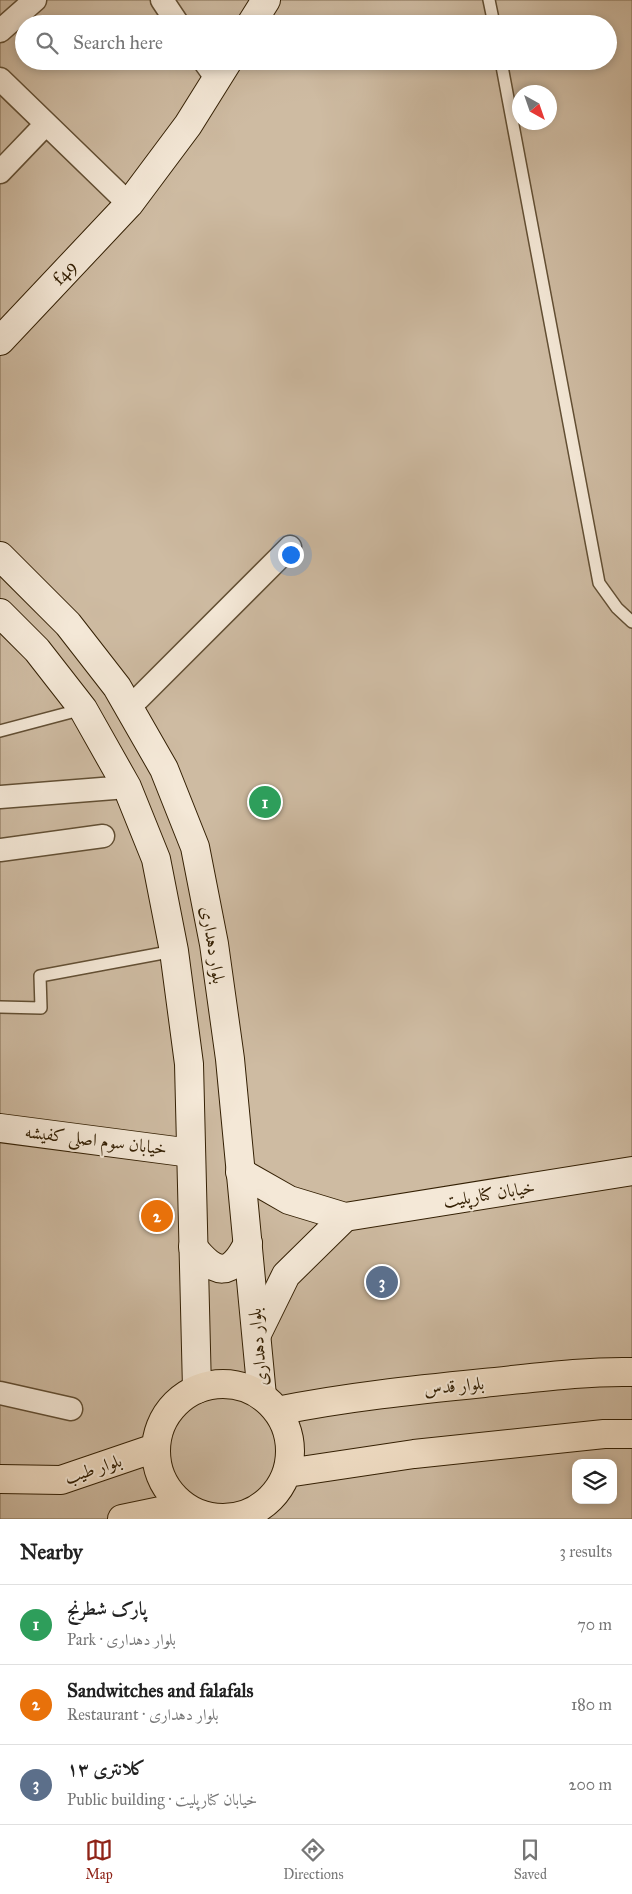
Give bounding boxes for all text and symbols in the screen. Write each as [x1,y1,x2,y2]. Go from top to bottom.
search box [15,15,617,70]
icon: search [33,29,61,57]
text: Search here [73,31,163,54]
north arrow [512,85,557,130]
street label: f49 [48,256,81,289]
your location [278,542,304,568]
pin: 1 [249,783,281,821]
street label: بلوار دهداری [196,905,230,985]
street label: خیابان سوم اصلی کفیشه [23,1120,168,1165]
street label: خیابان کنارپلیت [442,1176,537,1214]
pin: 2 [141,1197,173,1235]
pin: 3 [366,1263,398,1301]
street label: بلوار دهداری [244,1307,272,1387]
street label: بلوار قدس [423,1372,485,1400]
street label: بلوار طیب [61,1449,125,1490]
map controls [572,1459,617,1504]
button: layers [572,1459,617,1504]
text: Nearby [20,1539,83,1565]
text: 3 results [559,1542,612,1561]
text: پارک شطرنج [67,1597,147,1620]
text: 1 [33,1615,39,1634]
text: 70 m [577,1615,612,1634]
text: Park · بلوار دهداری [67,1630,176,1649]
text: Sandwitches and falafals [67,1679,253,1702]
text: 2 [32,1695,40,1714]
text: 180 m [571,1695,612,1714]
text: Restaurant · بلوار دهداری [67,1705,219,1724]
text: کلانتری ۱۳ [67,1757,146,1780]
text: 3 [33,1775,39,1794]
text: 200 m [569,1775,612,1794]
text: Public building · خیابان کنارپلیت [67,1790,257,1809]
tab: Map [85,1836,113,1883]
tab: Directions [283,1836,344,1883]
tab: Saved [514,1836,547,1883]

